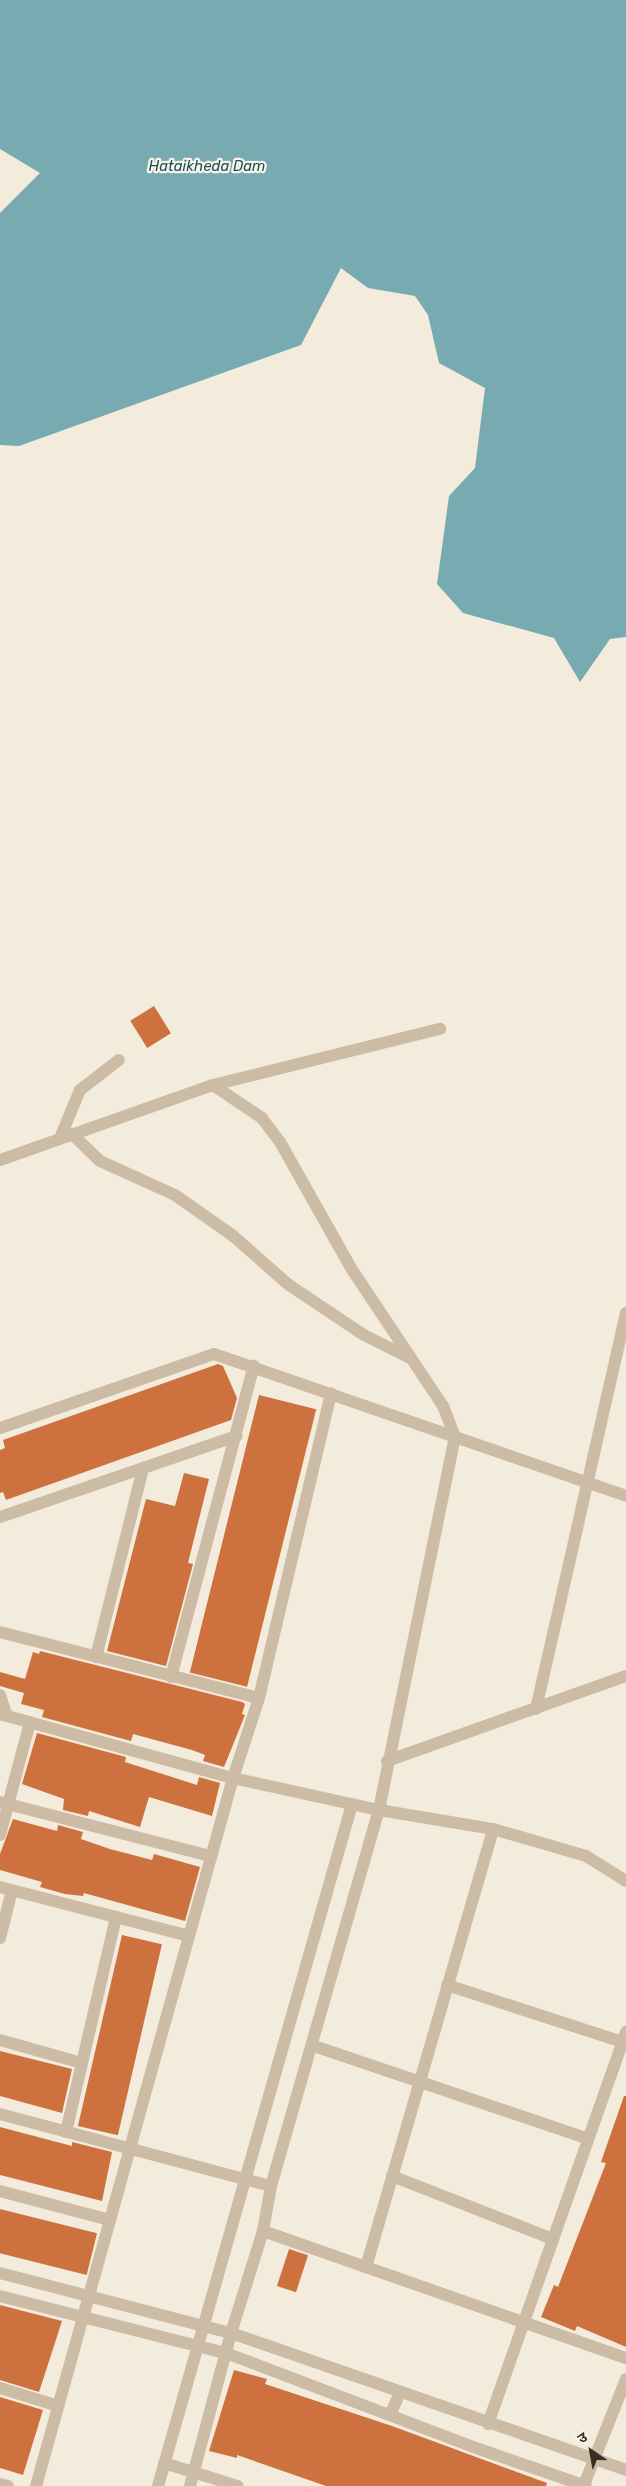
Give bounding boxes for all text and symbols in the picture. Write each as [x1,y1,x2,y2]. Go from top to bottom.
water label: Hataikheda Dam [149,158,265,176]
north arrow [566,2426,616,2476]
text: उ [574,2429,591,2447]

